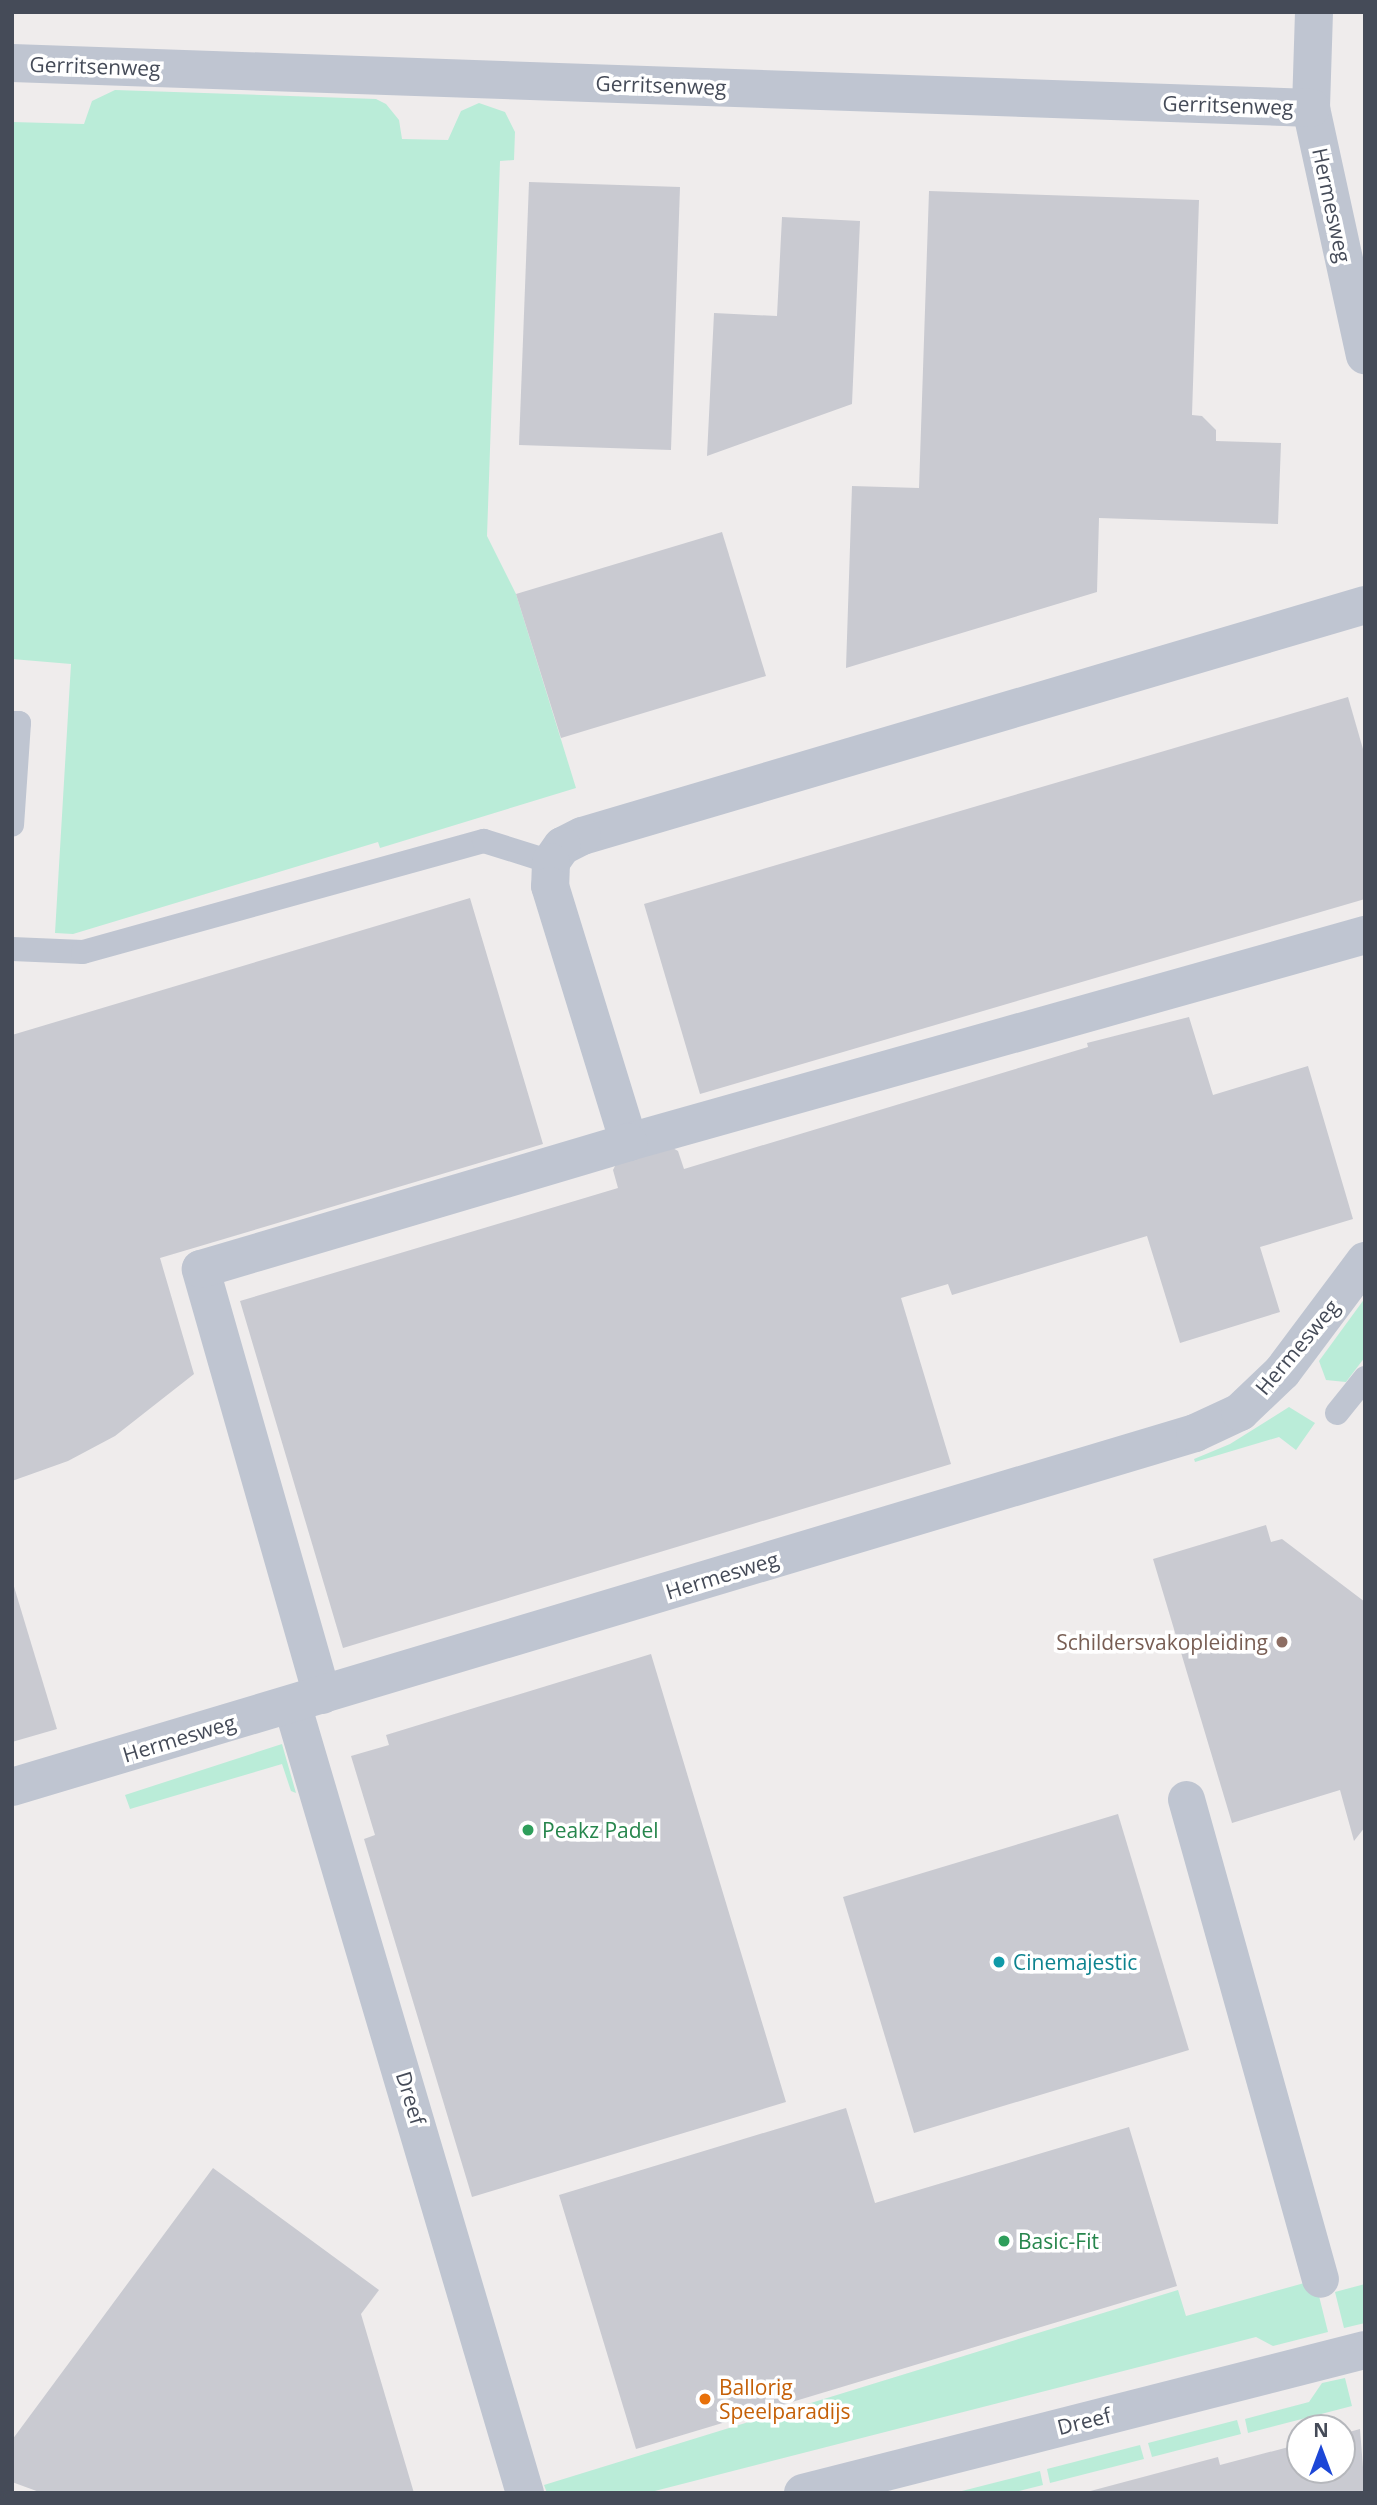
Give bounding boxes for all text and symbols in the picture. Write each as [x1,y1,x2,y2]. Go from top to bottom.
street label: Gerritsenweg [29,51,161,81]
street label: Gerritsenweg [595,70,727,100]
street label: Gerritsenweg [1162,90,1294,120]
street label: Hermesweg [1308,145,1356,265]
street label: Hermesweg [1250,1294,1344,1400]
street label: Hermesweg [663,1546,781,1604]
place label: Schildersvakopleiding [1056,1629,1268,1655]
marker: Schildersvakopleiding [1274,1634,1290,1650]
street label: Hermesweg [120,1709,238,1767]
place label: Peakz Padel [542,1817,659,1843]
marker: Peakz Padel [520,1822,536,1838]
place label: Cinemajestic [1013,1949,1137,1975]
marker: Cinemajestic [991,1954,1007,1970]
street label: Dreef [391,2068,431,2128]
place label: Basic-Fit [1018,2228,1099,2254]
marker: Basic-Fit [996,2233,1012,2249]
place label: Ballorig Speelparadijs [719,2374,850,2424]
marker: Ballorig Speelparadijs [697,2391,713,2407]
street label: Dreef [1055,2402,1113,2440]
north arrow [1286,2414,1356,2484]
text: N [1313,2417,1329,2443]

